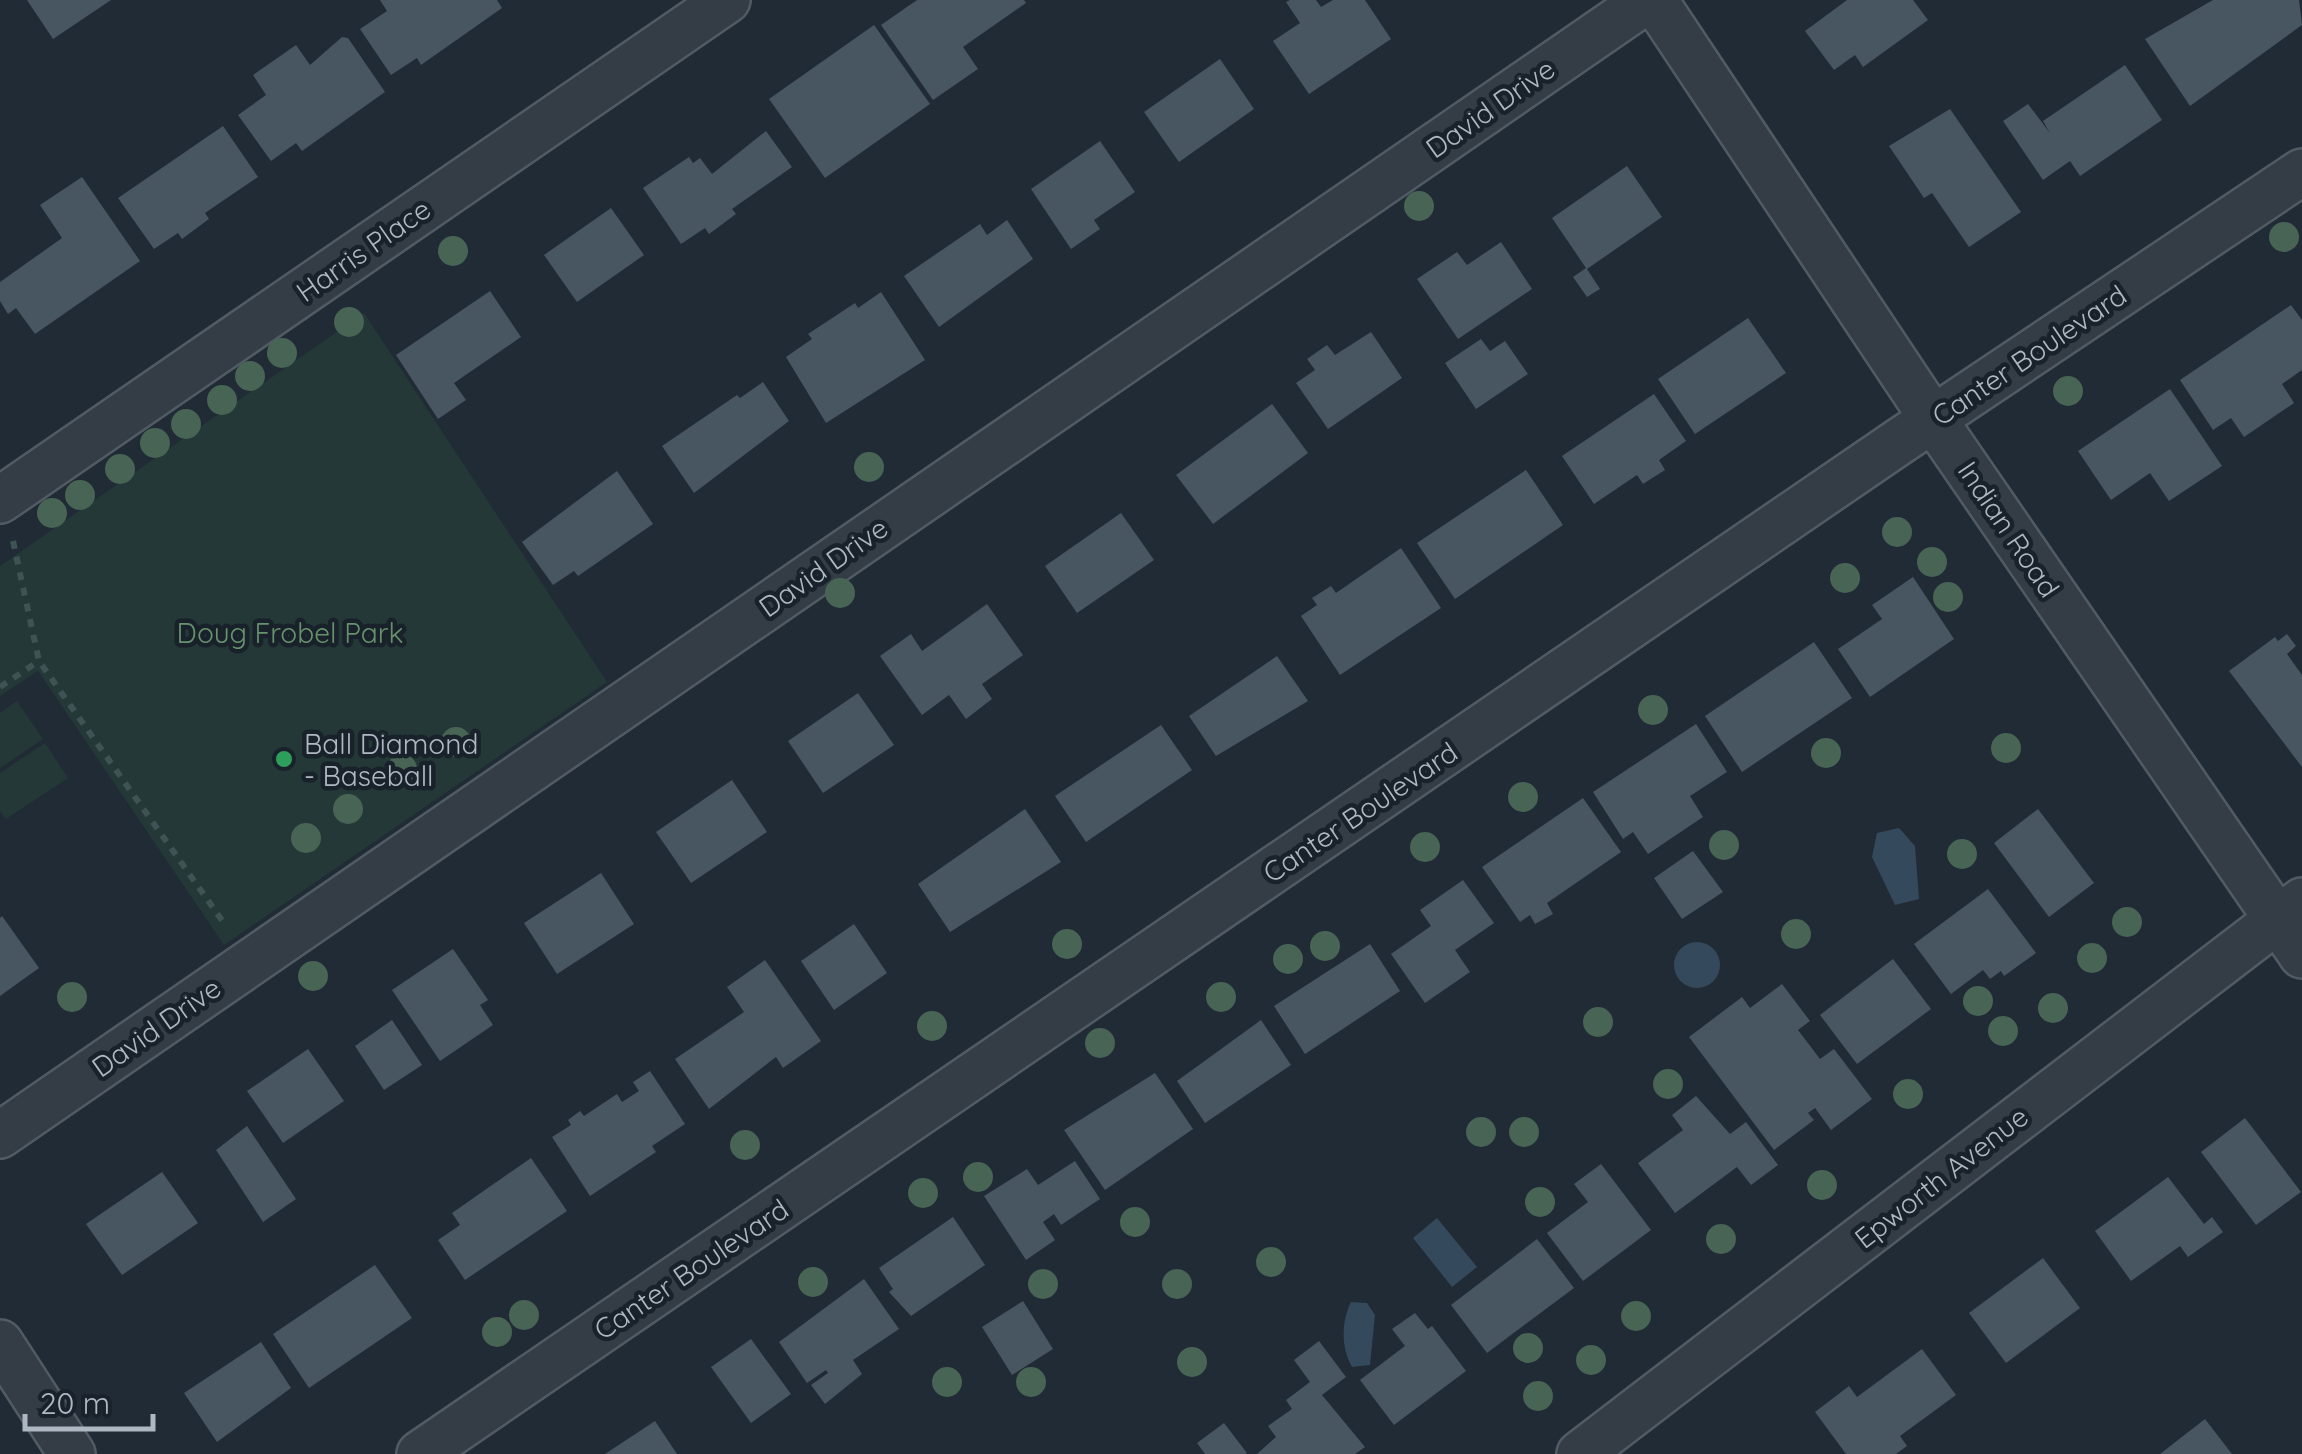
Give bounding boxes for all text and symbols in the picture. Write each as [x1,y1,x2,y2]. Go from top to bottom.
street label: David Drive [1419,51,1561,165]
street label: Harris Place [289,191,437,309]
street label: Canter Boulevard [1925,277,2133,433]
street label: Indian Road [1951,454,2067,604]
street label: David Drive [752,510,894,624]
park label: Doug Frobel Park [177,615,403,650]
place label: Ball Diamond - Baseball [304,726,478,793]
street label: Canter Boulevard [1256,734,1464,890]
marker: Ball Diamond - Baseball [273,748,295,770]
street label: David Drive [85,970,227,1084]
street label: Epworth Avenue [1847,1098,2035,1256]
street label: Canter Boulevard [587,1191,795,1347]
scale bar [25,1369,152,1431]
text: 20 m [40,1384,110,1422]

